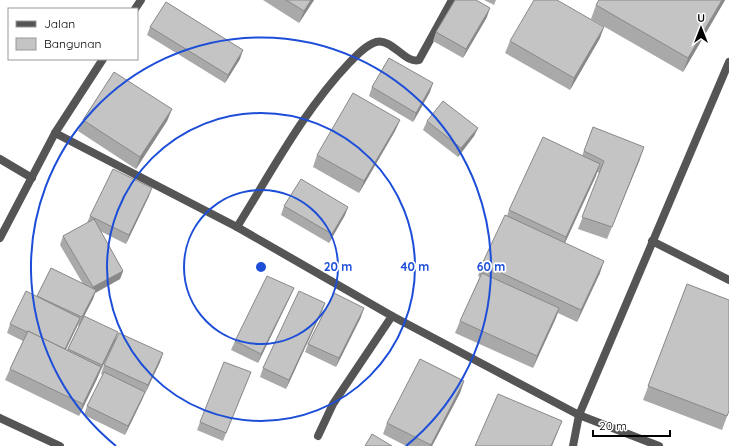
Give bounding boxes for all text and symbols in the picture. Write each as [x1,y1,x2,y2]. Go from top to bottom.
legend [8,8,138,60]
north arrow [681,8,721,48]
text: U [697,11,705,25]
text: Jalan [44,16,75,31]
text: Bangunan [44,36,101,51]
text: 20 m [324,259,352,274]
text: 40 m [401,259,429,274]
text: 60 m [477,259,505,274]
centre of rings [254,260,268,274]
scale bar [593,412,670,438]
text: 20 m [599,418,627,433]

